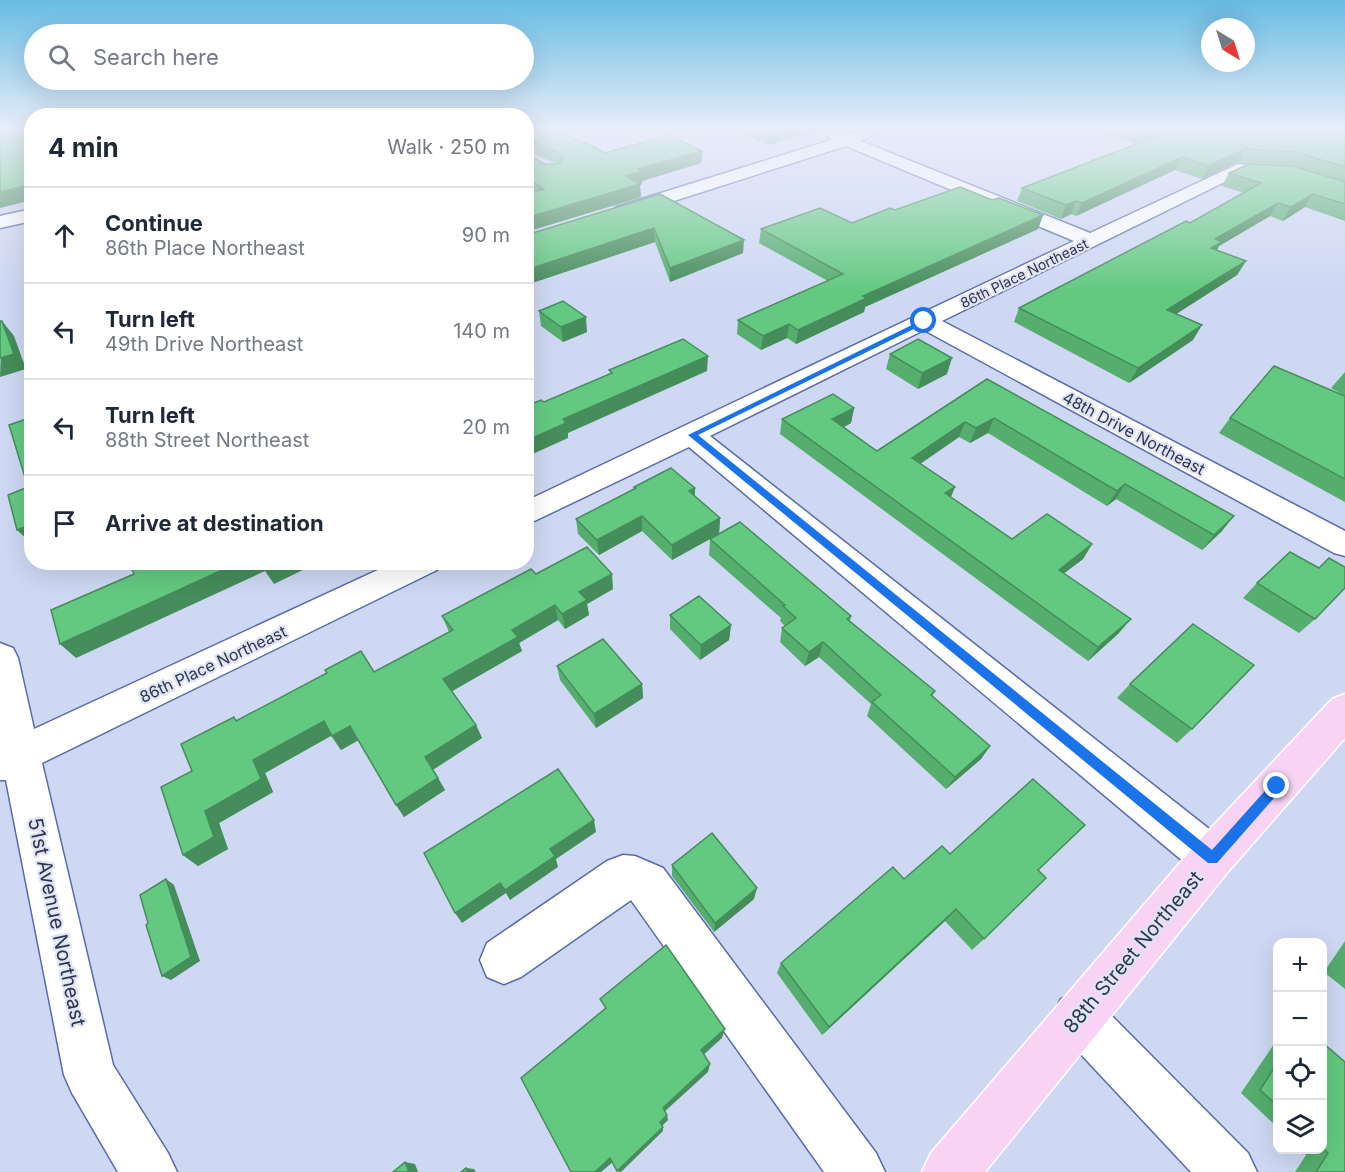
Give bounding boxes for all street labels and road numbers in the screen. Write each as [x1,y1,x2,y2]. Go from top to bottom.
street label: 86th Place Northeast [957,235,1091,311]
street label: 48th Drive Northeast [1059,387,1209,479]
street label: 86th Place Northeast [136,621,290,707]
street label: 51st Avenue Northeast [23,816,91,1029]
street label: 88th Street Northeast [1058,866,1208,1038]

